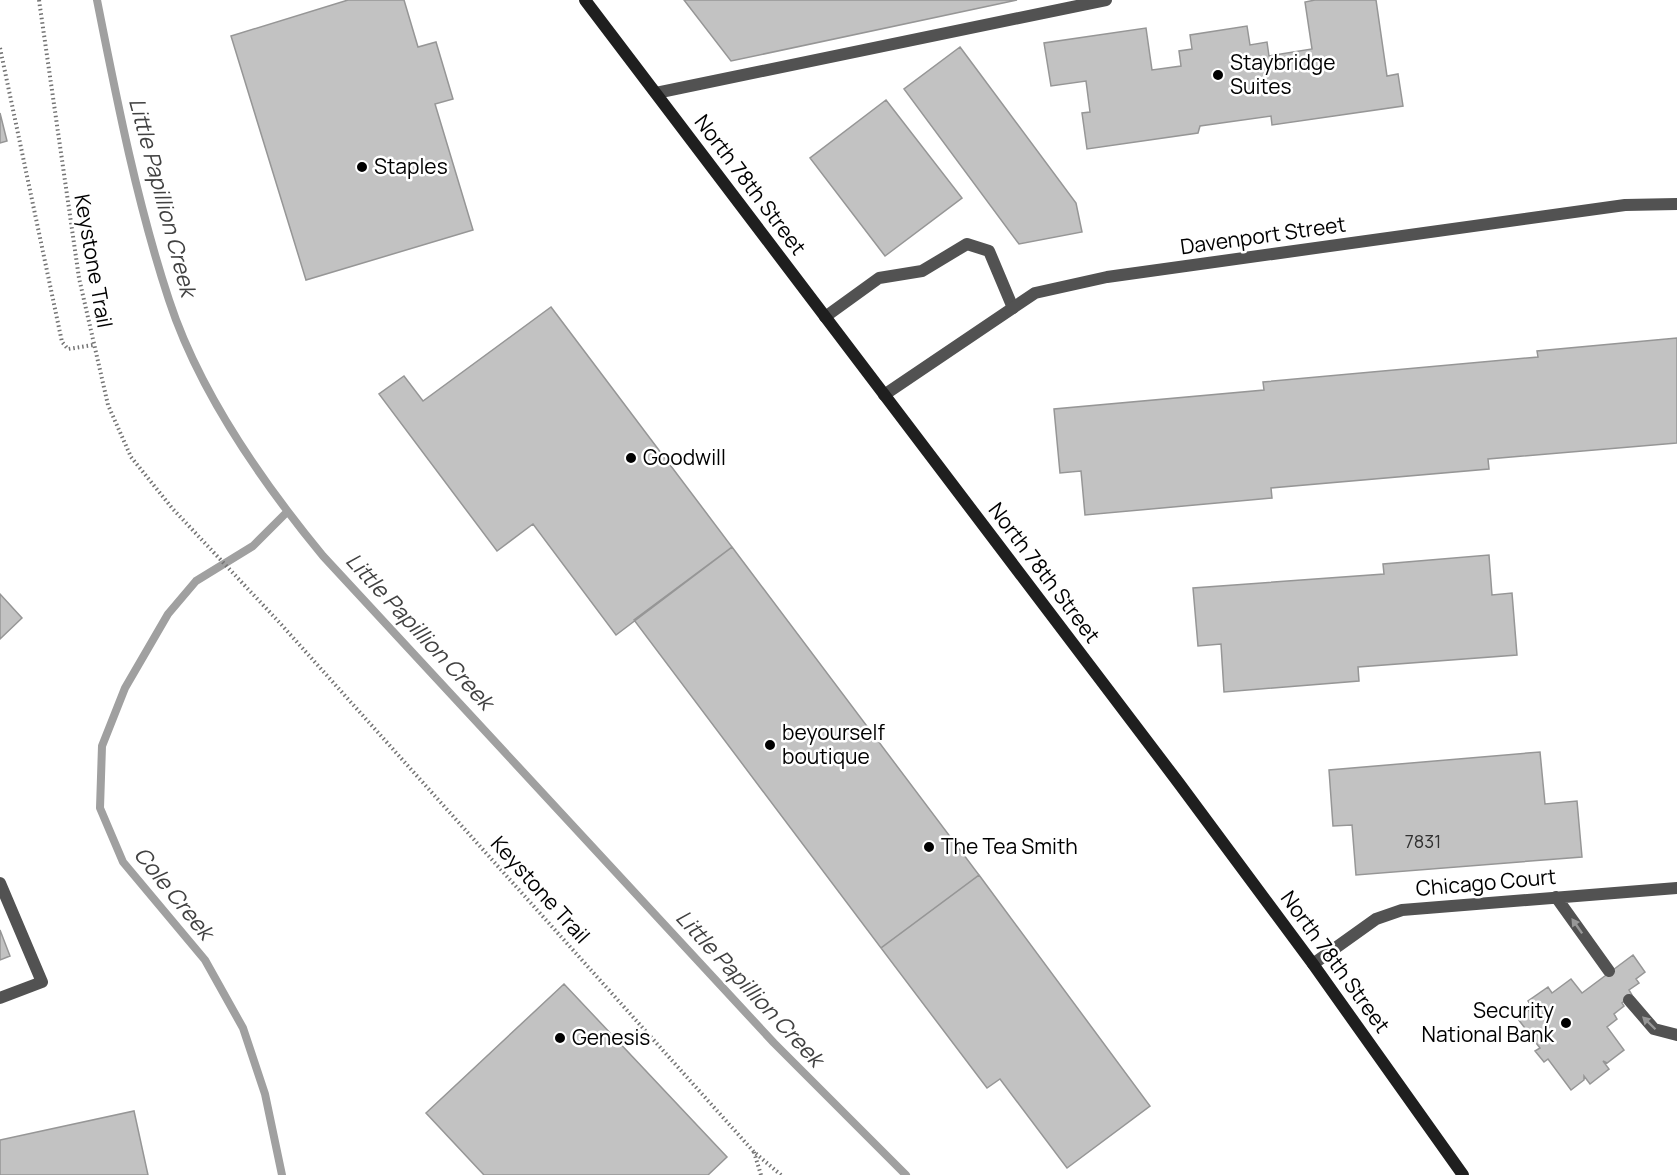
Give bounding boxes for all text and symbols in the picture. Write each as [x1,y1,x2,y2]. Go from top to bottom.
place label: Staybridge Suites [1230,48,1336,100]
marker: Staybridge Suites [1211,68,1225,82]
water label: Little Papillion Creek [122,94,205,302]
street label: North 78th Street [689,109,813,260]
place label: Staples [374,152,448,180]
marker: Staples [355,160,369,174]
street label: Keystone Trail [68,192,120,330]
street label: Davenport Street [1178,210,1347,260]
place label: Goodwill [643,443,726,471]
marker: Goodwill [624,451,638,465]
street label: North 78th Street [983,497,1107,648]
water label: Little Papillion Creek [339,546,503,718]
place label: beyourself boutique [782,718,885,770]
marker: beyourself boutique [763,738,777,752]
house number: 7831 [1405,829,1441,853]
street label: Keystone Trail [485,830,596,949]
place label: The Tea Smith [941,832,1078,860]
water label: Cole Creek [127,840,223,948]
marker: The Tea Smith [922,840,936,854]
street label: Chicago Court [1415,862,1557,902]
street label: North 78th Street [1275,885,1397,1038]
water label: Little Papillion Creek [669,903,833,1075]
one-way arrow [1571,918,1583,934]
place label: Security National Bank [1422,996,1555,1048]
marker: Security National Bank [1559,1016,1573,1030]
one-way arrow [1642,1016,1657,1030]
place label: Genesis [572,1023,650,1051]
marker: Genesis [553,1031,567,1045]

